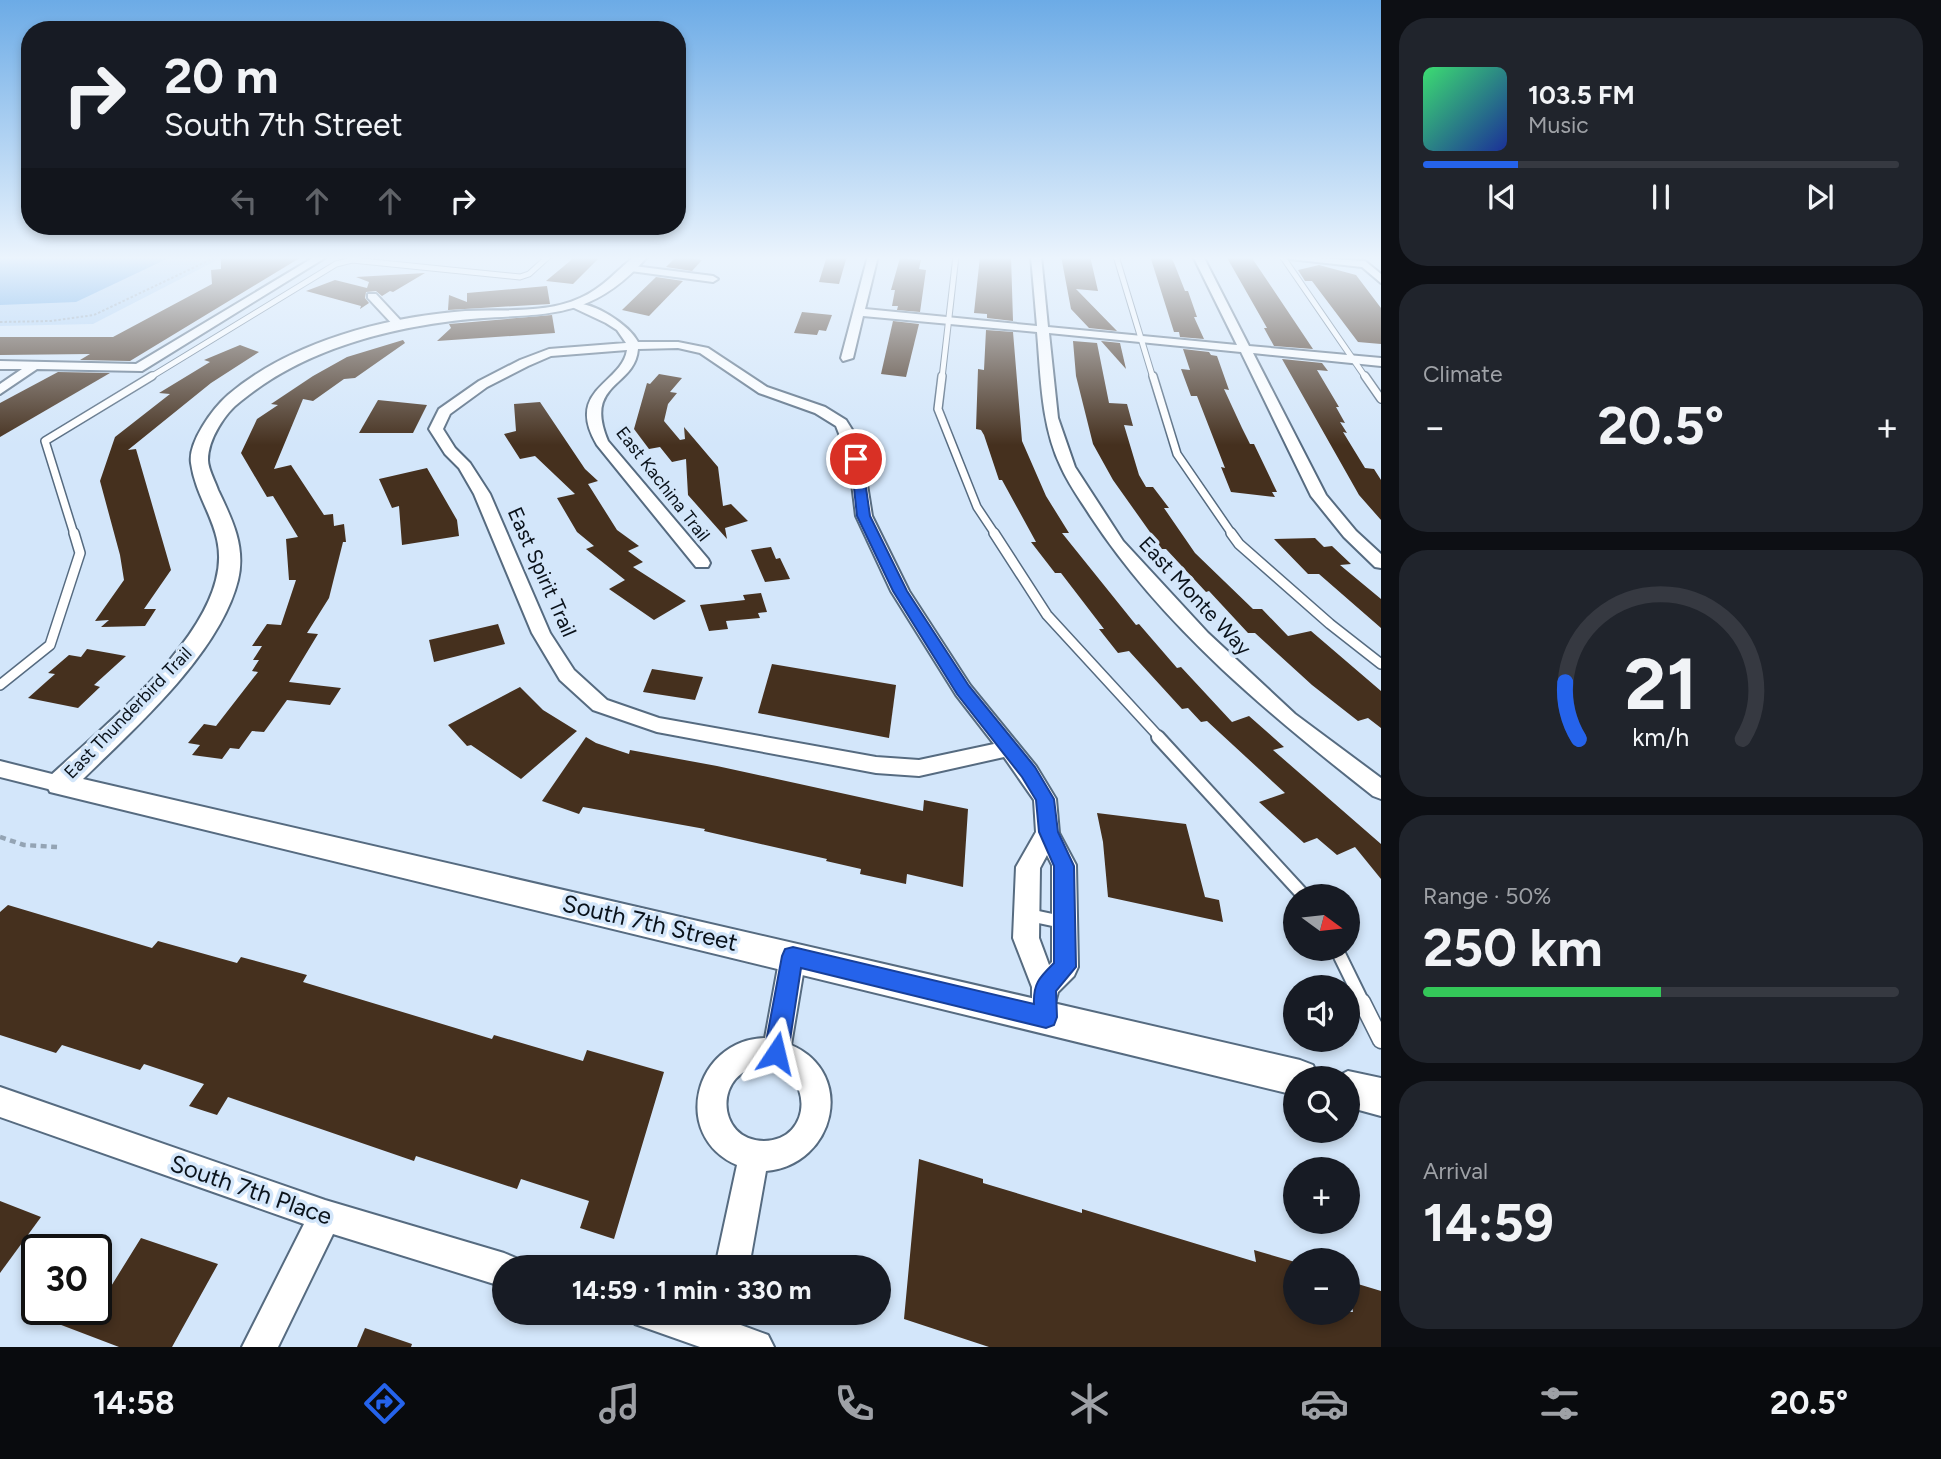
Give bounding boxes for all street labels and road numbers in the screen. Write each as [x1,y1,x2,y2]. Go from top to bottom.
street label: East Kachina Trail [611,422,715,546]
street label: East Spirit Trail [503,503,582,640]
street label: East Monte Way [1134,531,1257,660]
street label: East Thunderbird Trail [60,643,196,783]
street label: South 7th Street [560,888,741,957]
street label: South 7th Place [166,1148,336,1231]

